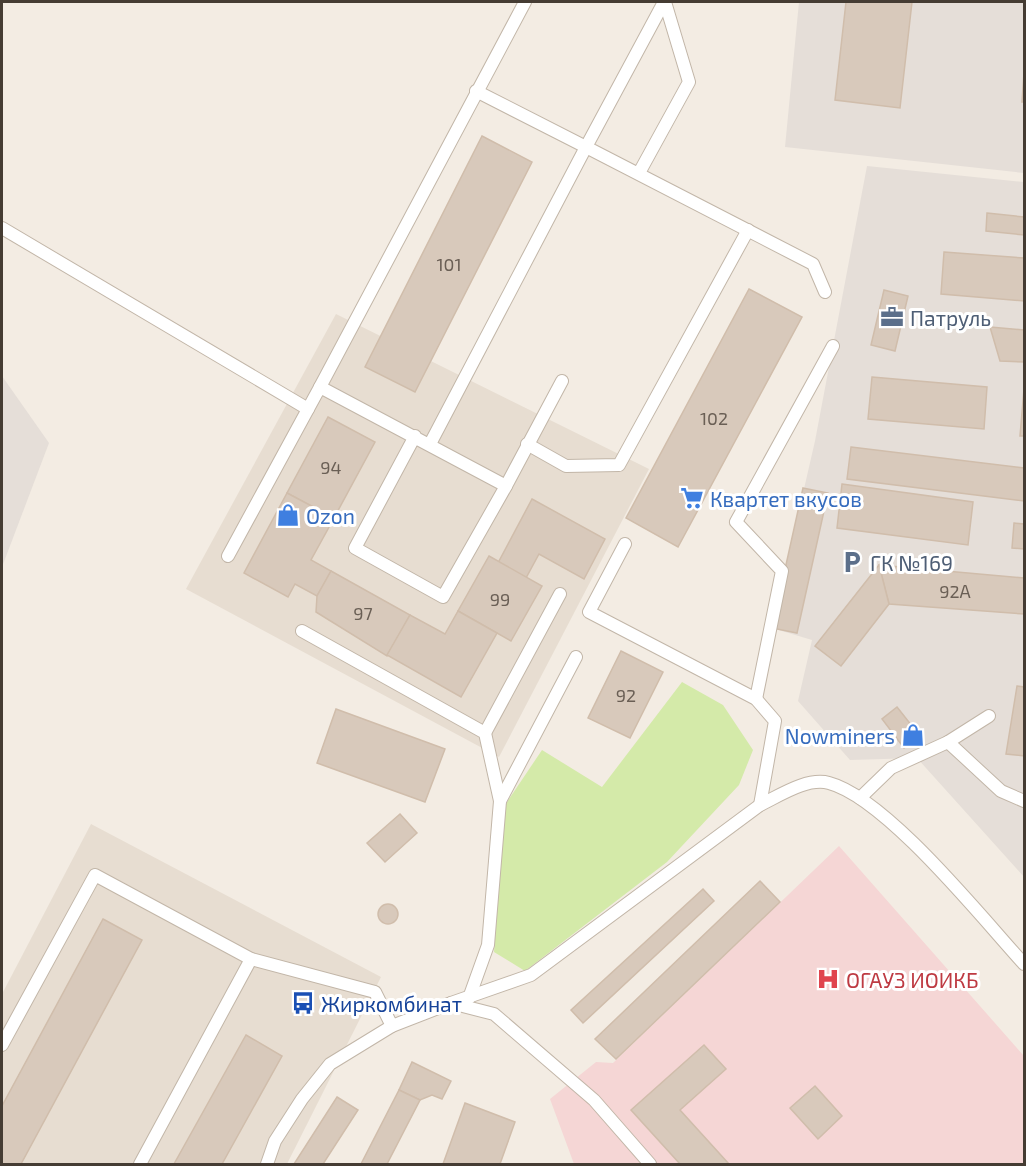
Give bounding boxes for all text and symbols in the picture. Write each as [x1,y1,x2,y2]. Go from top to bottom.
house number: 101 [436,253,462,275]
office icon: Патруль [879,304,905,330]
place label: Патруль [910,305,991,331]
house number: 102 [700,407,728,429]
house number: 94 [320,456,342,478]
supermarket icon: Квартет вкусов [679,485,705,511]
place label: Квартет вкусов [710,486,862,512]
shop icon: Ozon [275,502,301,528]
place label: Ozon [306,503,355,528]
parking icon: ГК №169 [839,549,865,575]
place label: ГК №169 [870,550,953,575]
house number: 92А [939,580,972,602]
house number: 99 [490,588,510,610]
house number: 97 [353,602,373,624]
house number: 92 [616,684,636,706]
shop icon: Nowminers [900,722,926,748]
place label: Nowminers [785,723,895,748]
hospital icon: ОГАУЗ ИОИКБ [815,966,841,992]
place label: ОГАУЗ ИОИКБ [846,967,978,992]
bus stop icon: Жиркомбинат [290,990,316,1016]
place label: Жиркомбинат [321,991,462,1016]

